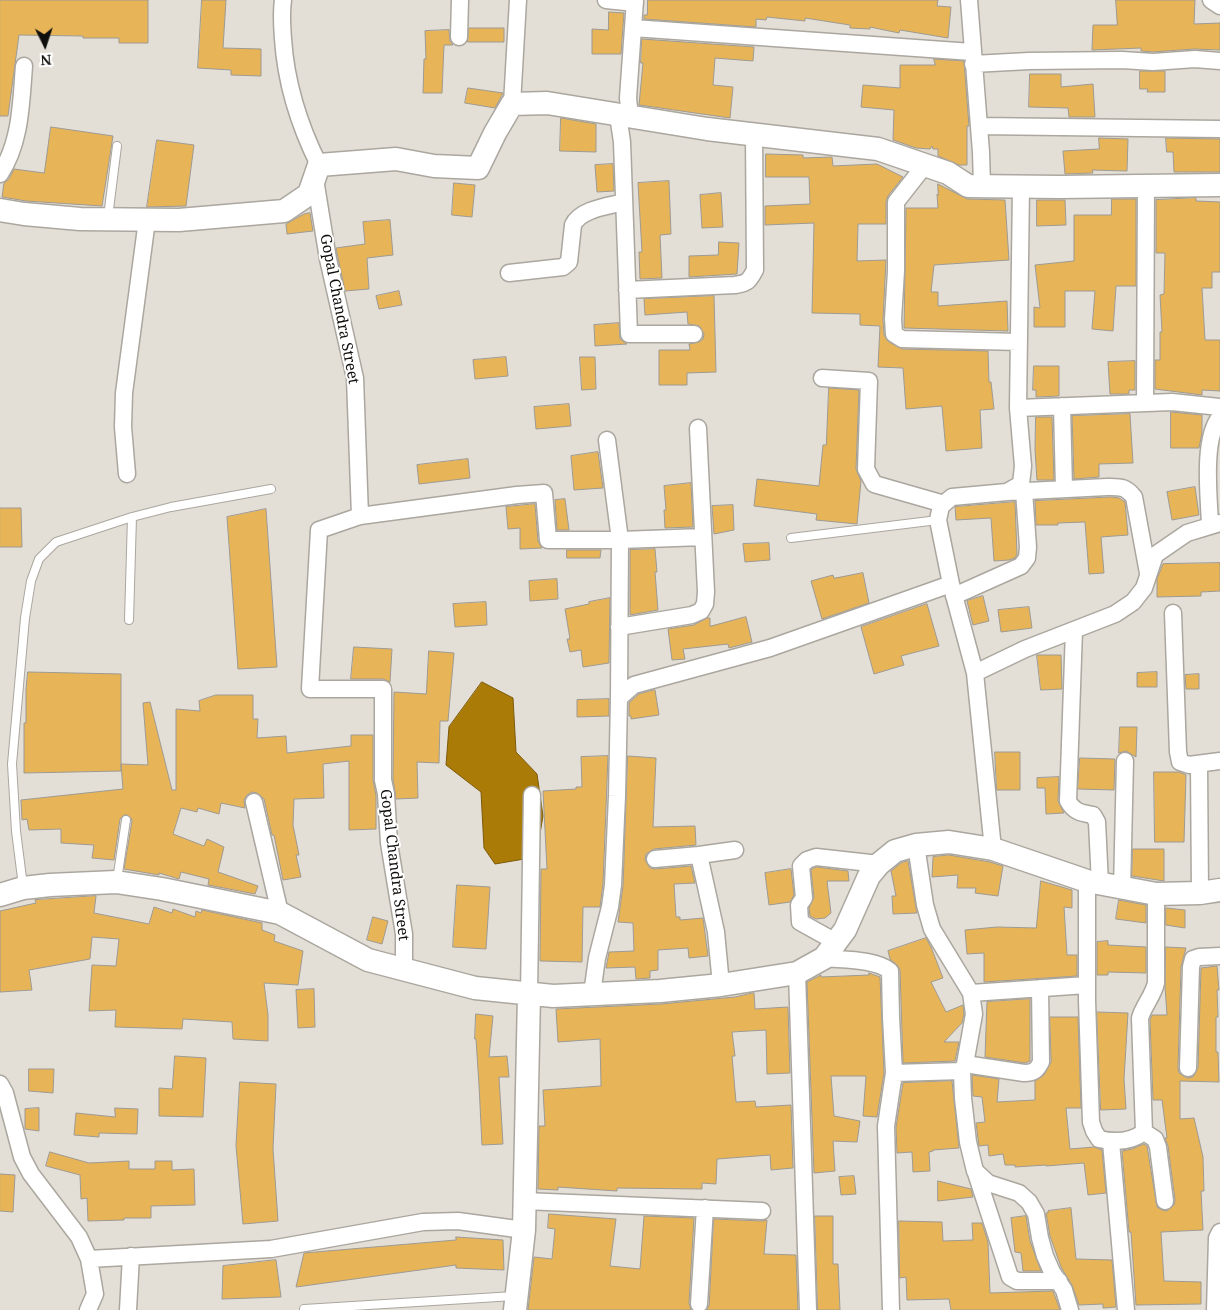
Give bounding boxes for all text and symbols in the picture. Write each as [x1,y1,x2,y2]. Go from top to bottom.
north arrow [20,20,70,70]
text: N [40,51,52,70]
street label: Gopal Chandra Street [316,232,362,386]
street label: Gopal Chandra Street [376,788,412,942]

